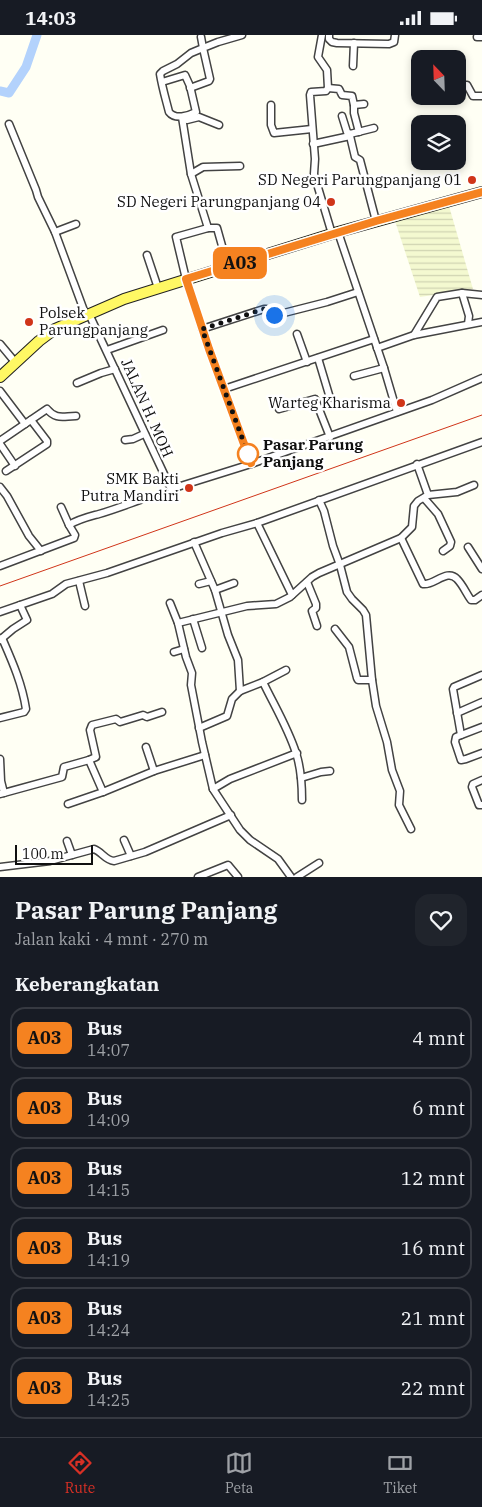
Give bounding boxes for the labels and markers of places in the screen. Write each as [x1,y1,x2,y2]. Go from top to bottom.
place label: SD Negeri Parungpanjang 01 [258,170,462,189]
marker: SD Negeri Parungpanjang 01 [466,174,478,186]
place label: SD Negeri Parungpanjang 04 [117,192,321,211]
marker: SD Negeri Parungpanjang 04 [325,196,337,208]
place label: Polsek Parungpanjang [39,303,148,339]
marker: Polsek Parungpanjang [23,316,35,328]
place label: Warteg Kharisma [268,393,391,412]
marker: Warteg Kharisma [395,397,407,409]
place label: Pasar Parung Panjang [263,435,363,471]
marker: Pasar Parung Panjang [237,443,259,465]
place label: SMK Bakti Putra Mandiri [81,469,179,505]
marker: SMK Bakti Putra Mandiri [183,482,195,494]

